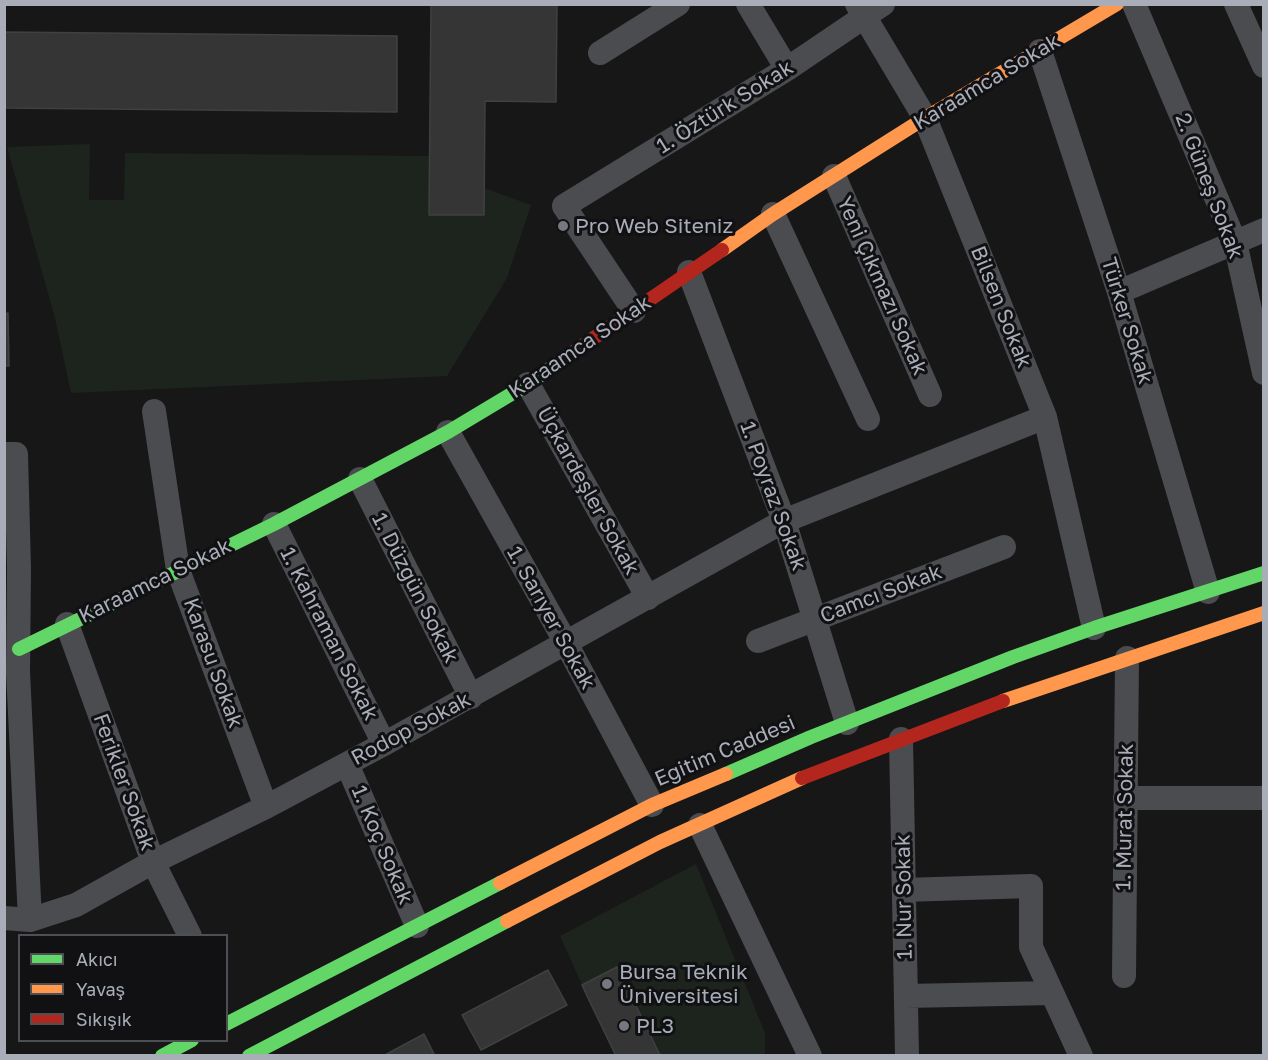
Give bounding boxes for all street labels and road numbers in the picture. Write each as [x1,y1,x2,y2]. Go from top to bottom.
street label: Karaamca Sokak [909,28,1065,136]
street label: 1. Öztürk Sokak [652,55,798,159]
street label: 2. Güneş Sokak [1170,110,1248,262]
street label: Yeni Çıkmazı Sokak [831,193,933,379]
street label: Bilsen Sokak [965,242,1037,372]
street label: Türker Sokak [1096,255,1158,387]
street label: Karaamca Sokak [504,290,656,404]
street label: Üçkardeşler Sokak [531,403,645,579]
street label: 1. Poyraz Sokak [734,418,812,574]
street label: 1. Düzgün Sokak [366,509,464,667]
street label: Karaamca Sokak [75,533,235,629]
street label: 1. Sarıyer Sokak [501,542,601,694]
street label: 1. Kahraman Sokak [274,543,384,725]
street label: Camcı Sokak [817,559,945,629]
street label: Karasu Sokak [178,595,248,731]
street label: Rodop Sokak [347,687,475,771]
street label: Ferikler Sokak [88,710,160,854]
street label: Eğitim Caddesi [651,710,799,792]
street label: 1. Murat Sokak [1111,743,1139,891]
street label: 1. Koç Sokak [346,782,418,908]
street label: 1. Nur Sokak [890,834,918,960]

